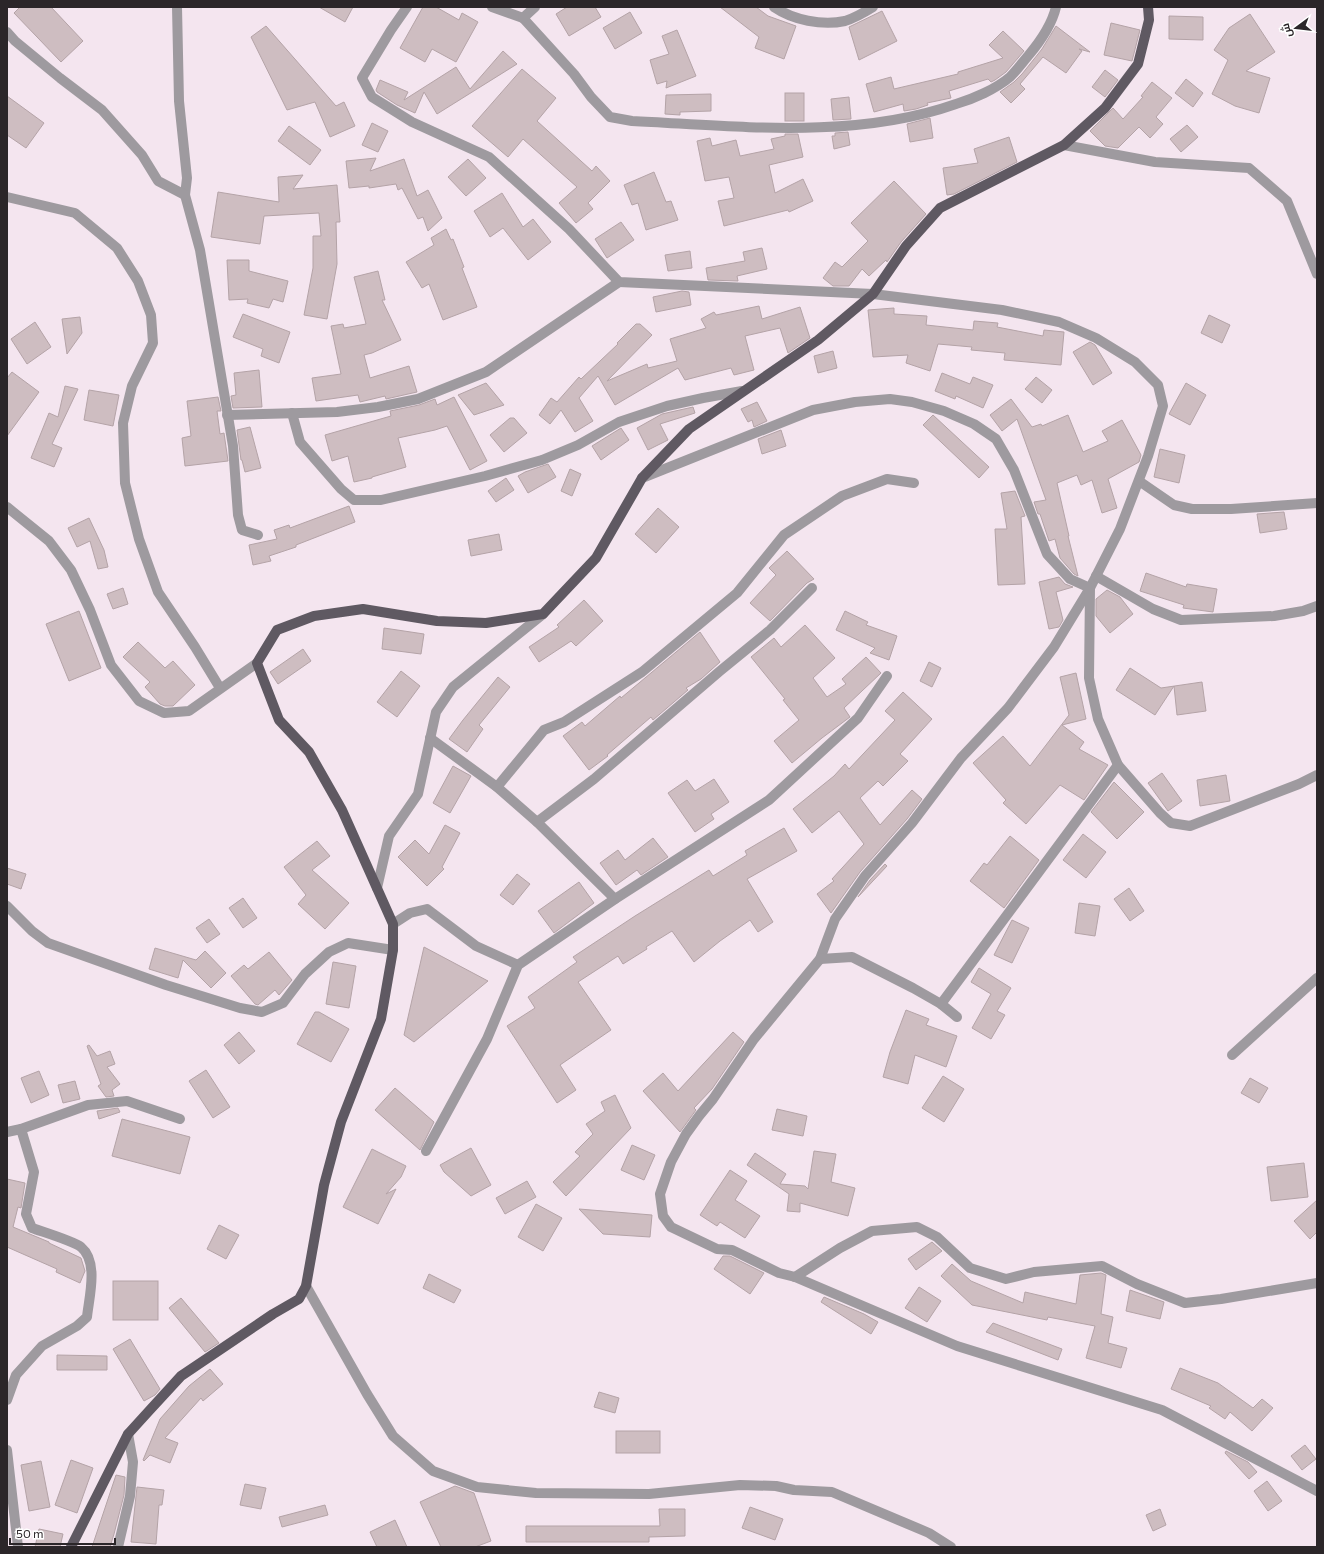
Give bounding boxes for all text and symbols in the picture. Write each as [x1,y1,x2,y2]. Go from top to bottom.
north arrow [1276,8,1316,48]
text: ش [1278,22,1295,39]
scale bar [10,1520,115,1546]
text: 50 m [16,1526,44,1540]

